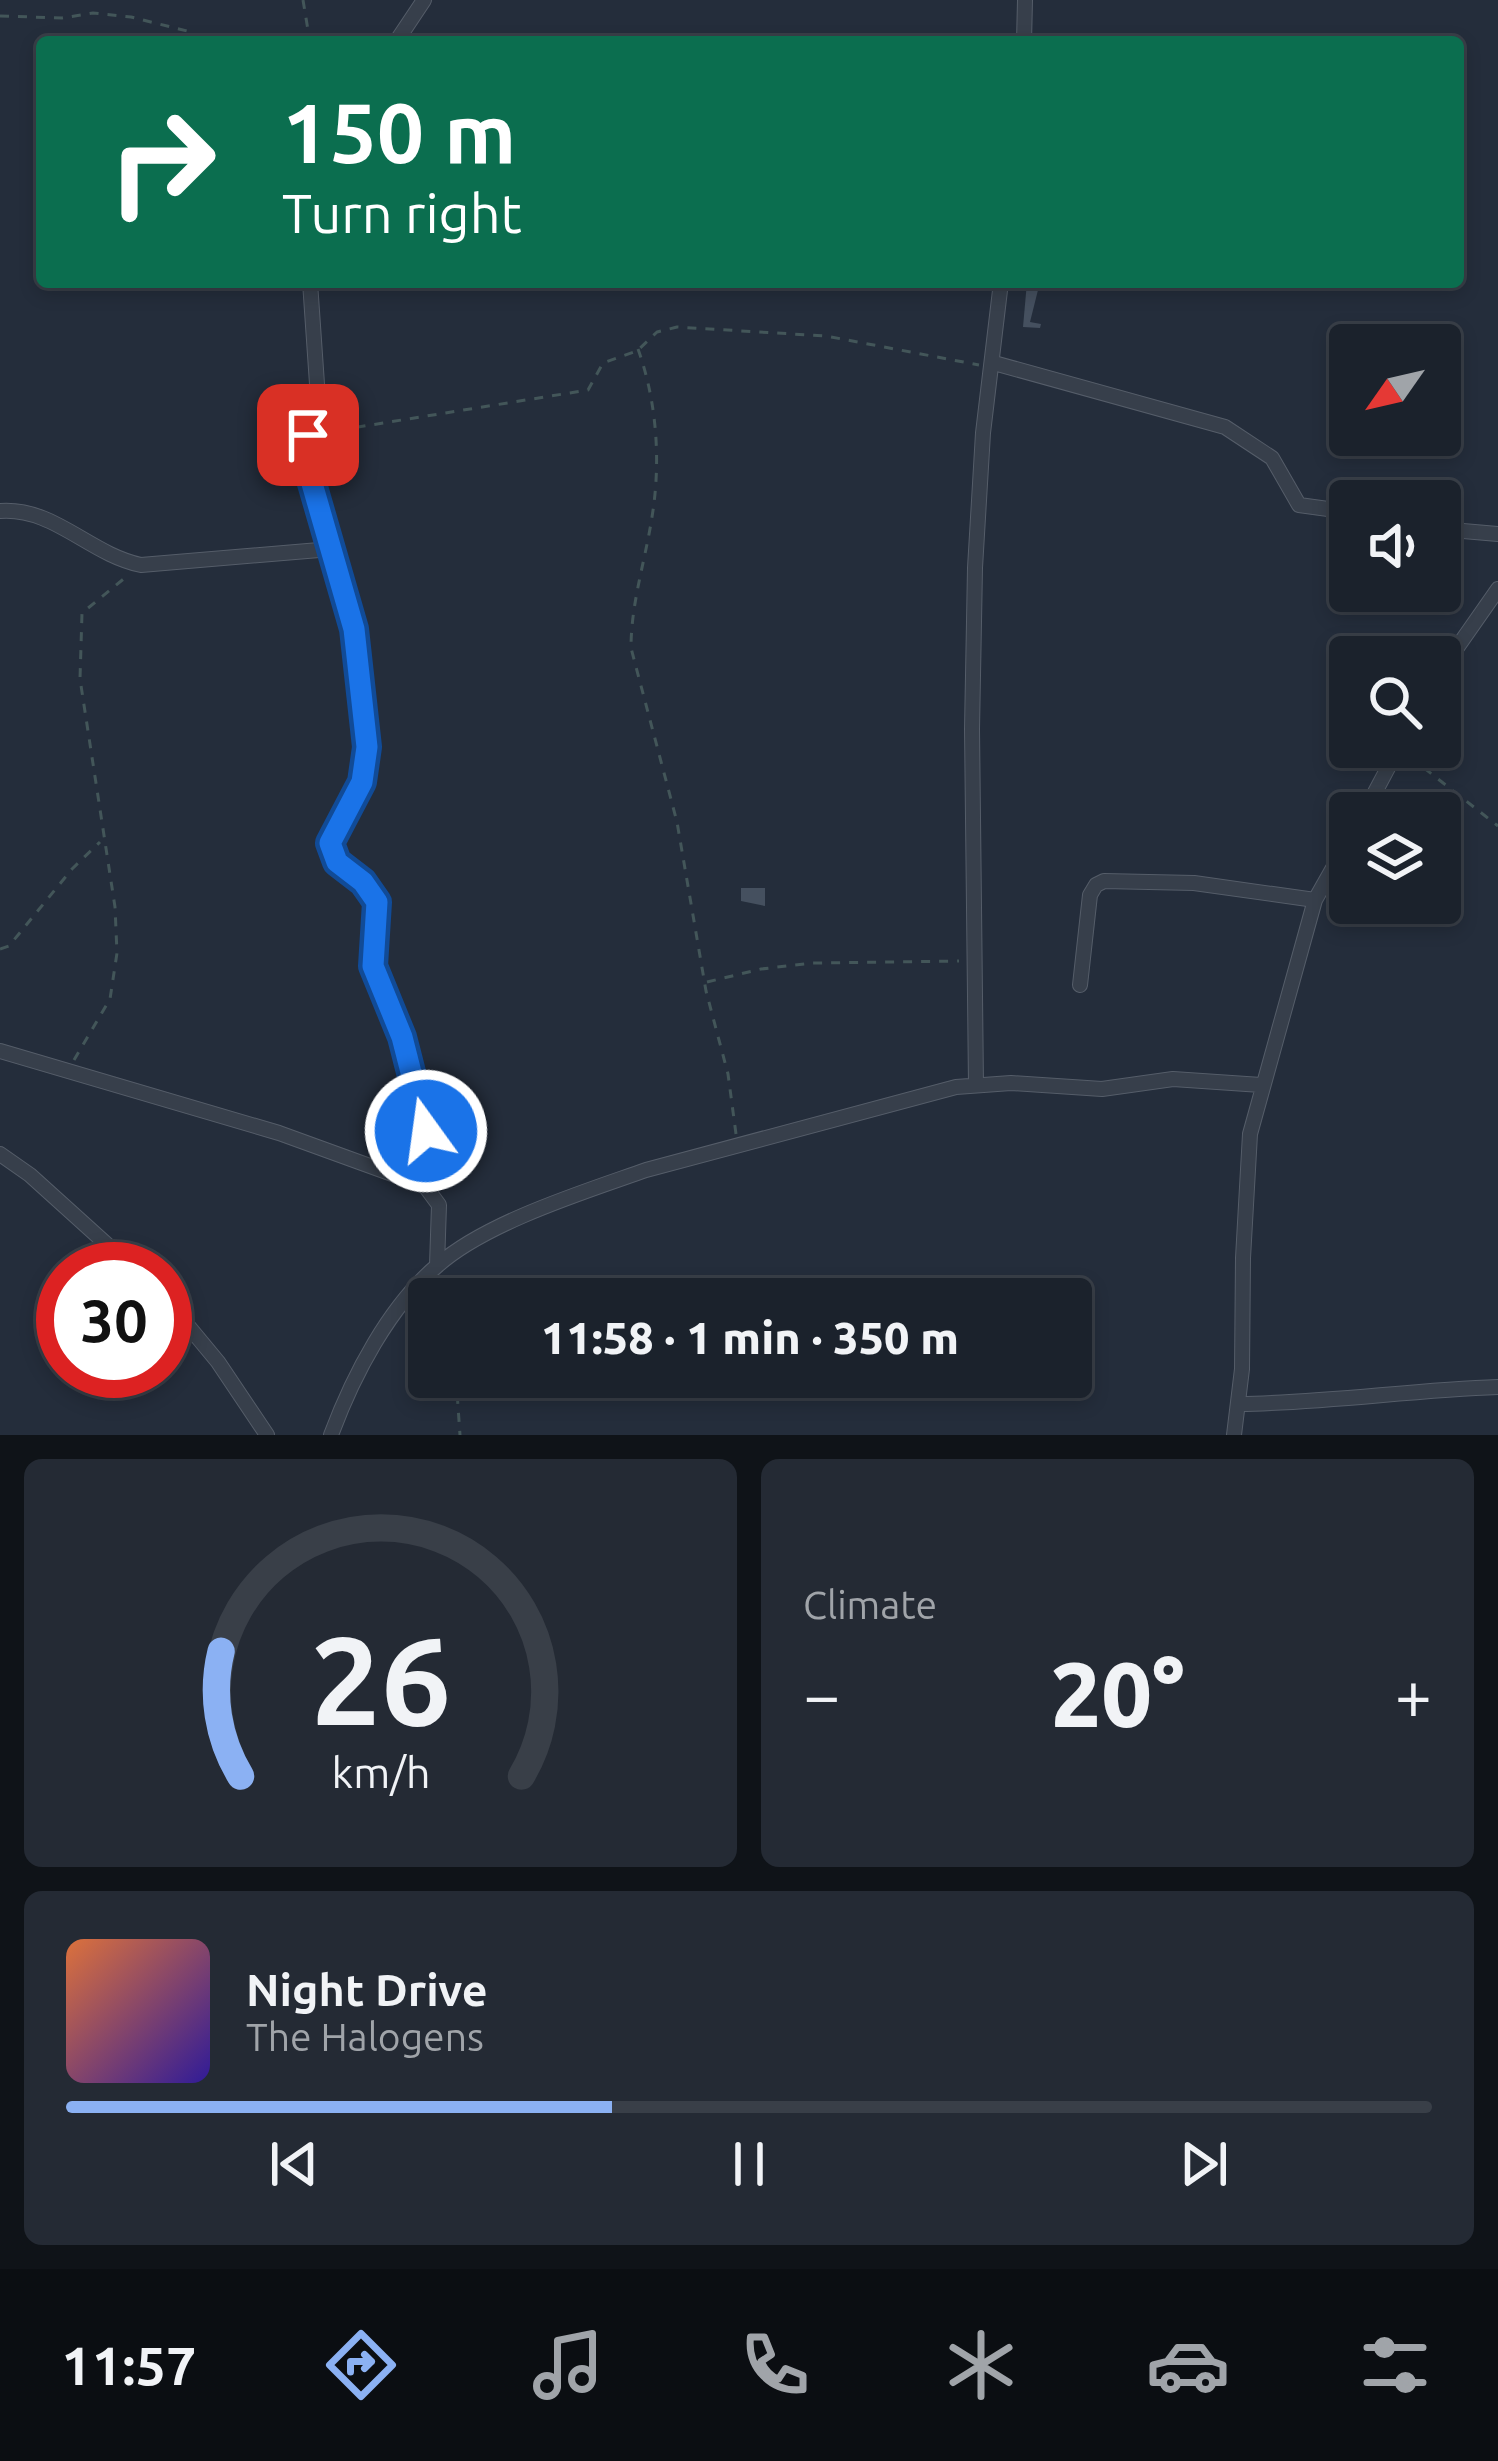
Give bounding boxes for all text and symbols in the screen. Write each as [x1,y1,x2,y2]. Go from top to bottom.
icon: right [84,84,240,240]
text: 150 m [282,85,516,179]
text: Turn right [282,183,522,243]
north arrow [1329,324,1461,456]
map controls [1329,324,1461,924]
pin [257,384,359,486]
icon: arrive [275,402,341,468]
button: sound [1329,480,1461,612]
button: search [1329,636,1461,768]
button: layers [1329,792,1461,924]
position arrow [363,1068,489,1194]
speed limit sign: 30 [36,1242,192,1398]
text: 11:58 · 1 min · 350 m [541,1312,959,1363]
text: Climate [803,1583,937,1626]
text: 26 [310,1609,451,1749]
text: 20° [1050,1643,1185,1744]
text: − [803,1657,840,1731]
text: + [1395,1657,1432,1731]
text: km/h [331,1748,430,1796]
text: Night Drive [246,1964,488,2015]
text: The Halogens [246,2015,484,2058]
icon: previous [261,2131,327,2197]
icon: pause [716,2131,782,2197]
icon: next [1171,2131,1237,2197]
icon: directions [319,2323,403,2407]
icon: music [526,2323,610,2407]
icon: phone [733,2323,817,2407]
icon: climate [939,2323,1023,2407]
icon: car [1146,2323,1230,2407]
icon: filters [1353,2323,1437,2407]
text: 11:57 [61,2335,196,2395]

